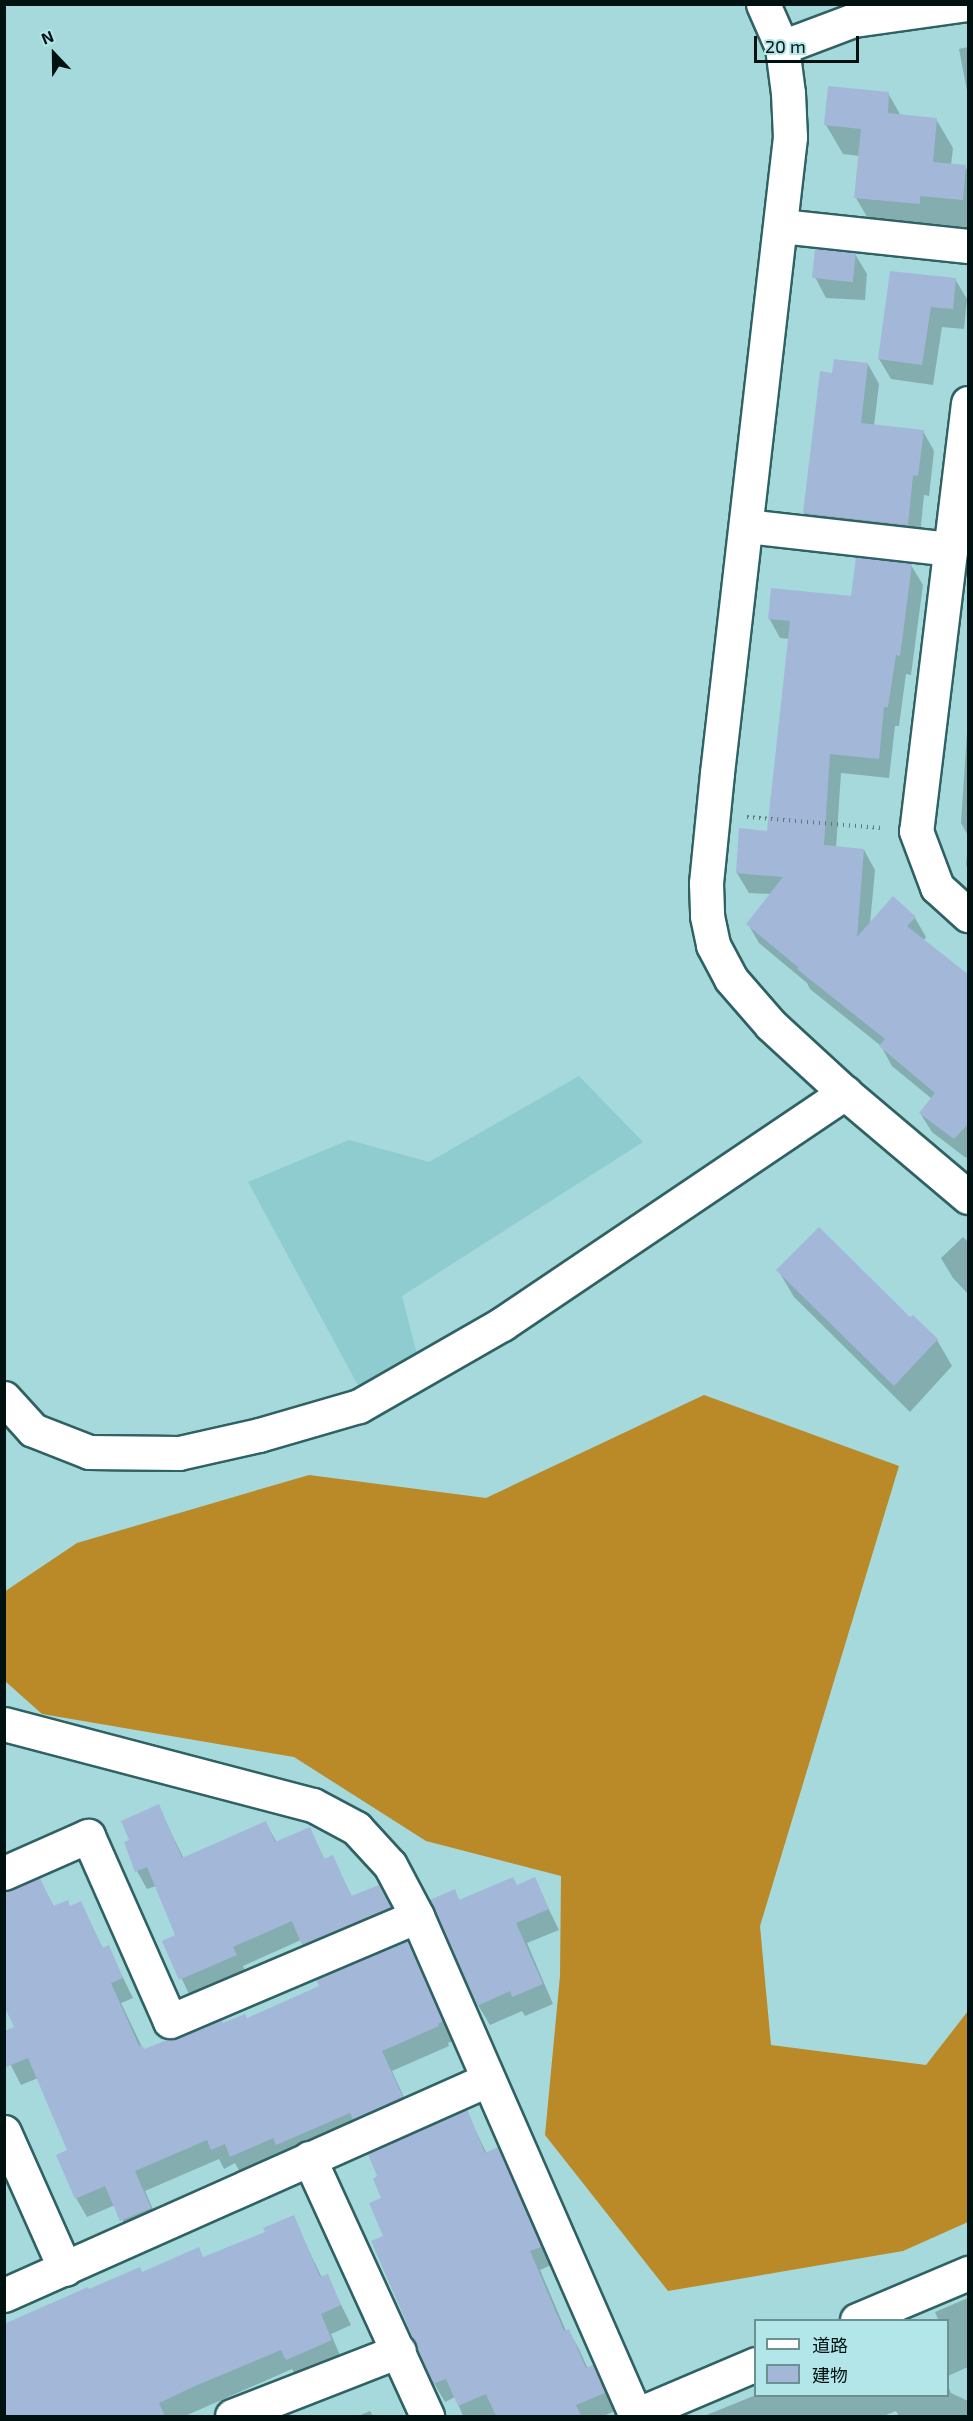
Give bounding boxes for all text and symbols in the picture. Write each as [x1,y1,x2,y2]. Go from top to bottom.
north arrow [24,24,84,84]
scale bar [757,24,862,62]
text: N [38,26,56,48]
text: 20 m [765,35,806,57]
legend [754,2319,949,2397]
text: 道路 [812,2334,848,2356]
text: 建物 [812,2364,848,2386]

